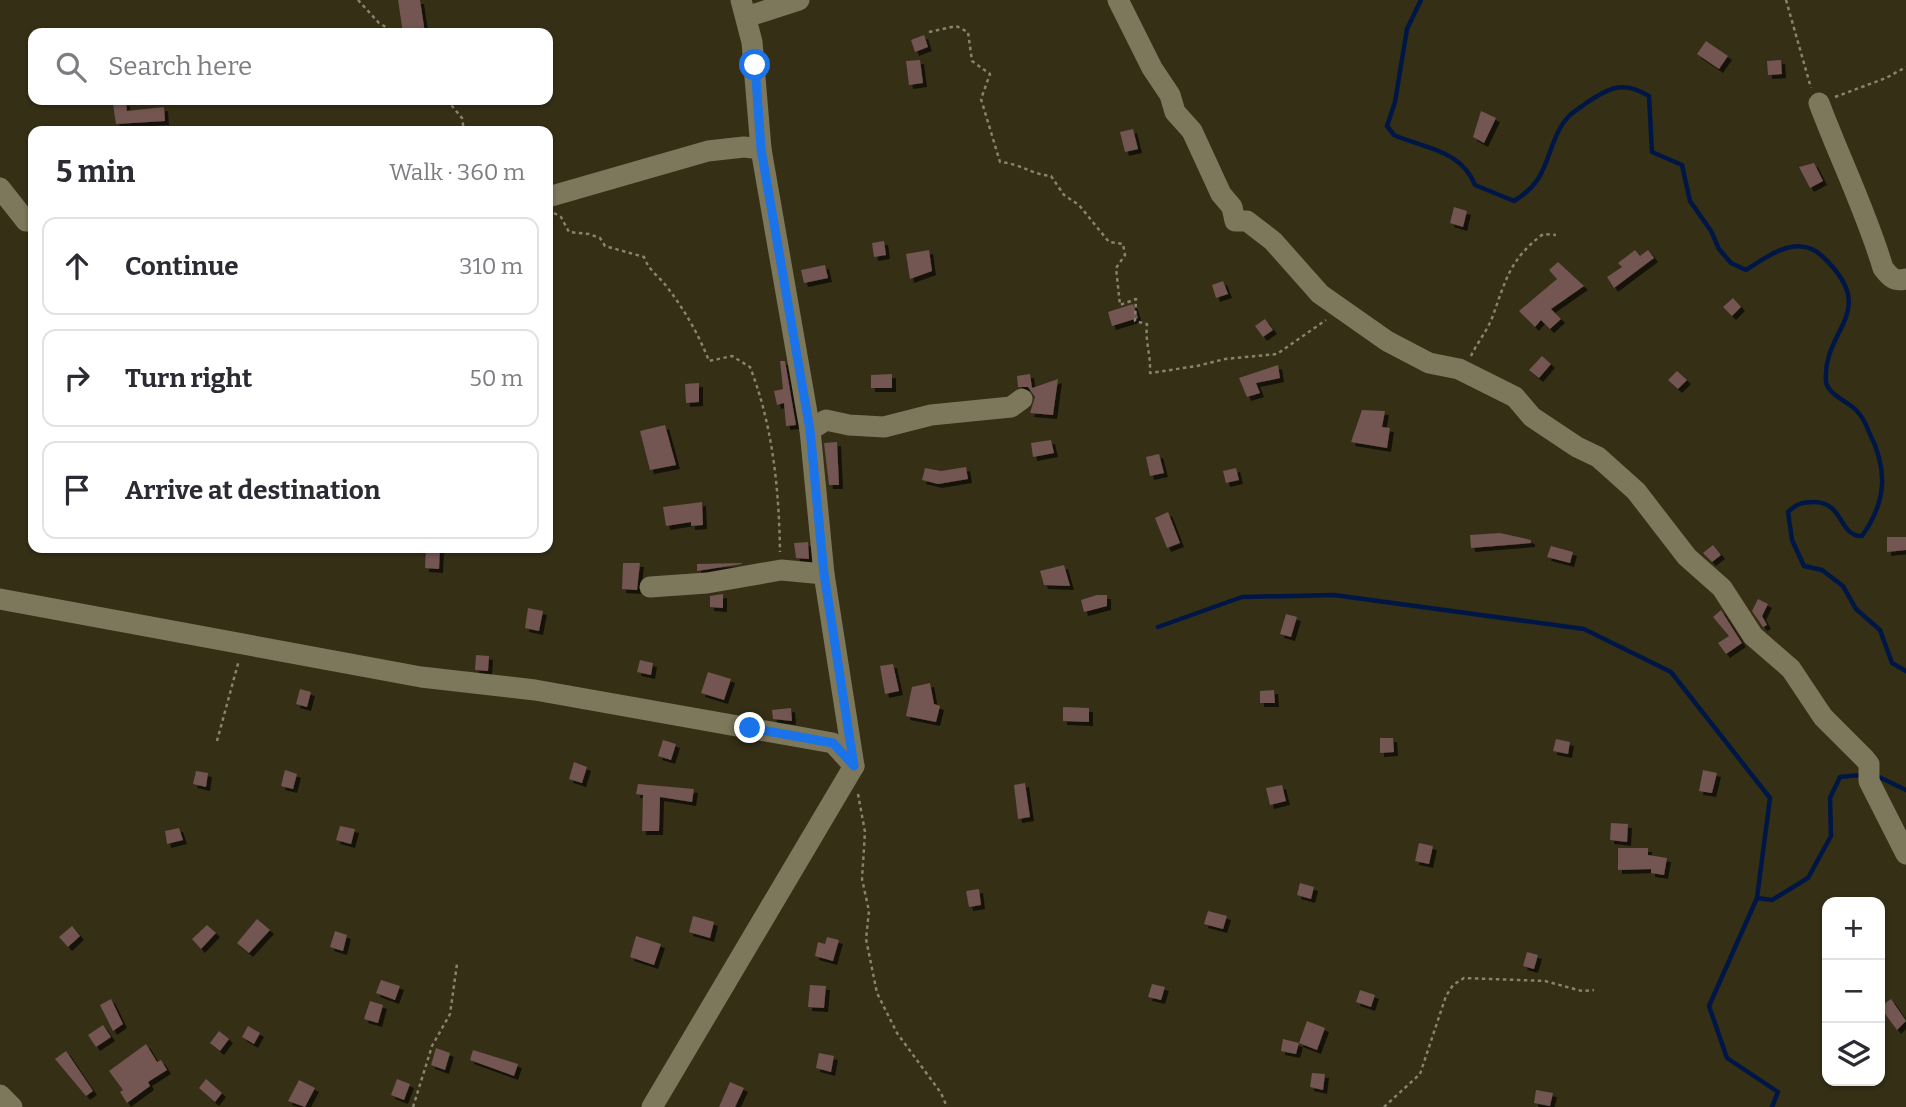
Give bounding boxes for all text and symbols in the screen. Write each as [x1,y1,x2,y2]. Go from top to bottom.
search box [28,28,553,105]
icon: search [52,48,90,86]
route start [739,49,770,80]
text: Search here [108,51,252,82]
text: 5 min [56,154,135,190]
text: Walk · 360 m [389,158,525,186]
icon: ahead [58,247,96,285]
text: Continue [125,251,239,282]
text: 310 m [459,252,523,280]
icon: right [58,359,96,397]
text: Turn right [125,363,252,394]
text: 50 m [469,364,523,392]
icon: arrive [58,471,96,509]
text: Arrive at destination [125,475,380,506]
route end [734,712,765,743]
map controls [1822,897,1885,1086]
button: + [1822,897,1885,960]
button: − [1822,960,1885,1023]
button: layers [1822,1023,1885,1086]

